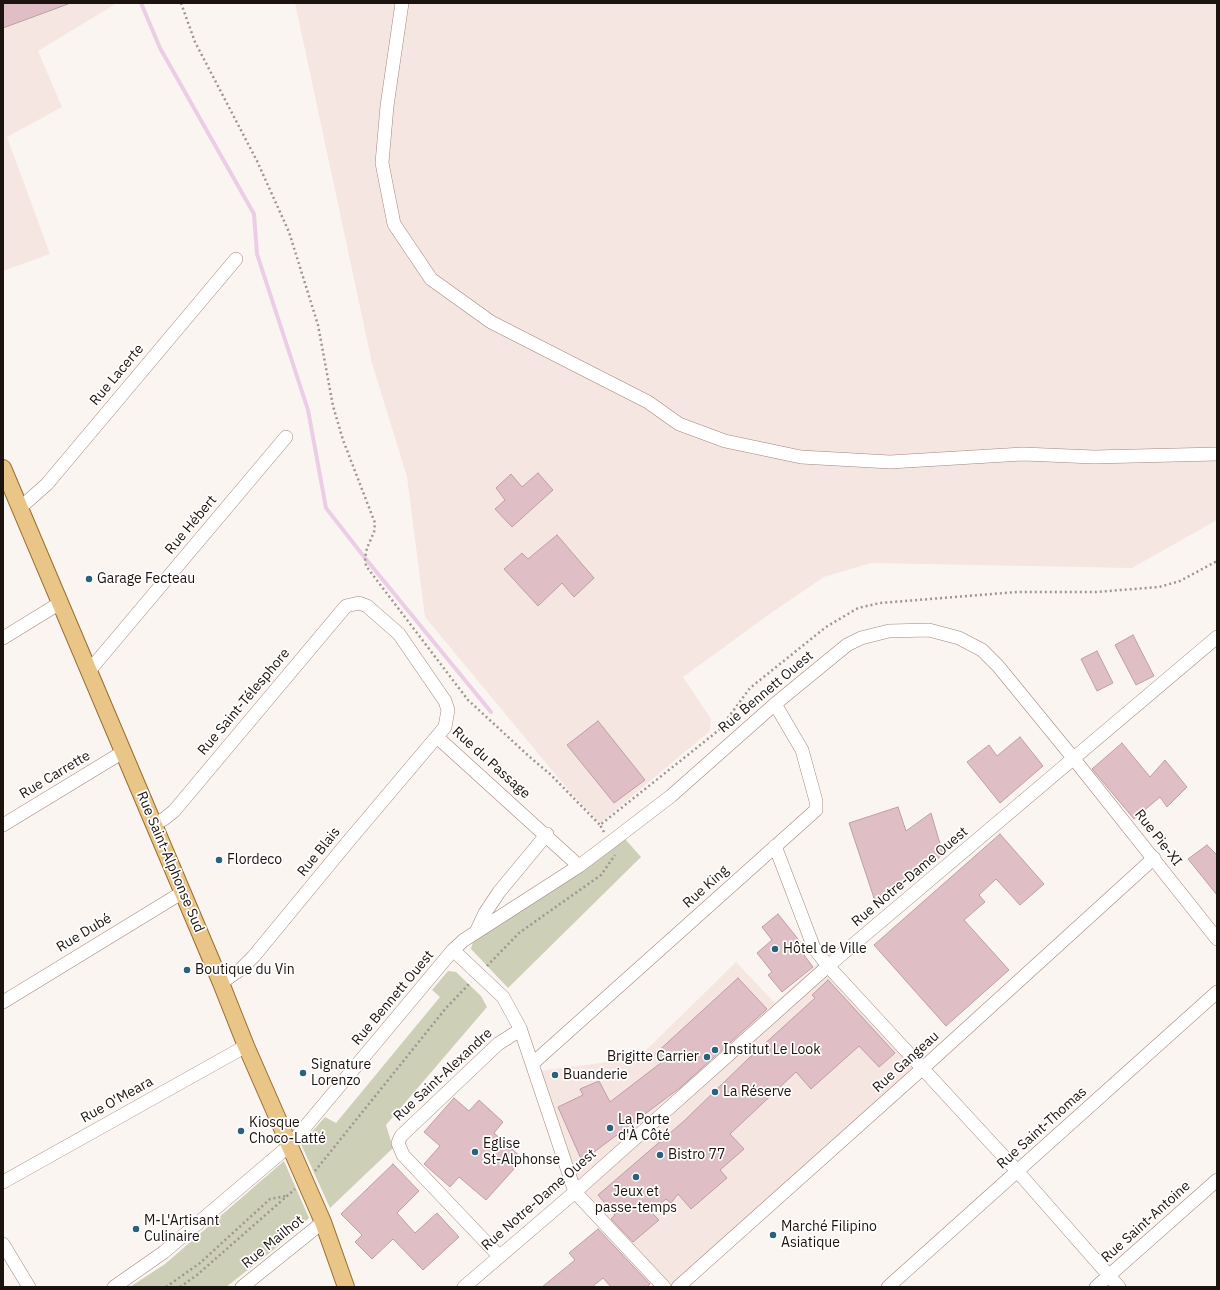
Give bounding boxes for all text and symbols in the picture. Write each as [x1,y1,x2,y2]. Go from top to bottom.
street label: Rue Lacerte [87,341,147,409]
street label: Rue Hébert [162,492,220,558]
place label: Garage Fecteau [97,571,195,587]
marker: Garage Fecteau [84,574,94,584]
street label: Rue Saint-Télesphore [194,645,294,759]
street label: Rue Bennett Ouest [715,647,817,737]
street label: Rue du Passage [449,724,533,802]
street label: Rue Carrette [17,747,93,803]
street label: Rue Saint-Alphonse Sud [133,789,207,935]
street label: Rue Pie-XI [1131,806,1185,870]
street label: Rue Blais [294,824,344,880]
street label: Rue Notre-Dame Ouest [849,824,971,930]
place label: Flordeco [227,852,282,868]
marker: Flordeco [214,855,224,865]
street label: Rue King [680,862,732,912]
street label: Rue Dubé [54,910,114,956]
place label: Hôtel de Ville [783,941,867,957]
marker: Hôtel de Ville [770,944,780,954]
street label: Rue Bennett Ouest [348,947,438,1049]
place label: Boutique du Vin [195,962,295,978]
marker: Boutique du Vin [182,965,192,975]
street label: Rue Saint-Alexandre [390,1025,496,1125]
street label: Rue Gangeau [869,1028,943,1096]
place label: Institut Le Look [723,1042,821,1058]
marker: Institut Le Look [710,1045,720,1055]
place label: Brigitte Carrier [607,1049,699,1065]
marker: Brigitte Carrier [702,1052,712,1062]
place label: Signature Lorenzo [311,1057,371,1090]
place label: Buanderie [563,1067,628,1083]
marker: Signature Lorenzo [298,1068,308,1078]
marker: Buanderie [550,1070,560,1080]
street label: Rue O'Meara [78,1073,156,1127]
street label: Rue Saint-Thomas [994,1083,1090,1173]
place label: La Réserve [723,1084,791,1100]
marker: La Réserve [710,1087,720,1097]
place label: La Porte d'À Côté [618,1112,670,1144]
place label: Kiosque Choco-Latté [249,1115,326,1148]
marker: La Porte d'À Côté [605,1123,615,1133]
marker: Kiosque Choco-Latté [236,1126,246,1136]
place label: Eglise St-Alphonse [483,1136,560,1168]
street label: Rue Notre-Dame Ouest [478,1146,600,1254]
marker: Eglise St-Alphonse [470,1147,480,1157]
place label: Bistro 77 [668,1147,725,1163]
marker: Bistro 77 [655,1150,665,1160]
marker: Jeux et passe-temps [631,1172,641,1182]
street label: Rue Saint-Antoine [1098,1178,1194,1266]
place label: Jeux et passe-temps [595,1184,677,1216]
street label: Rue Mailhot [239,1212,307,1272]
place label: M-L'Artisant Culinaire [144,1213,219,1246]
place label: Marché Filipino Asiatique [781,1219,877,1252]
marker: M-L'Artisant Culinaire [131,1224,141,1234]
marker: Marché Filipino Asiatique [768,1230,778,1240]

